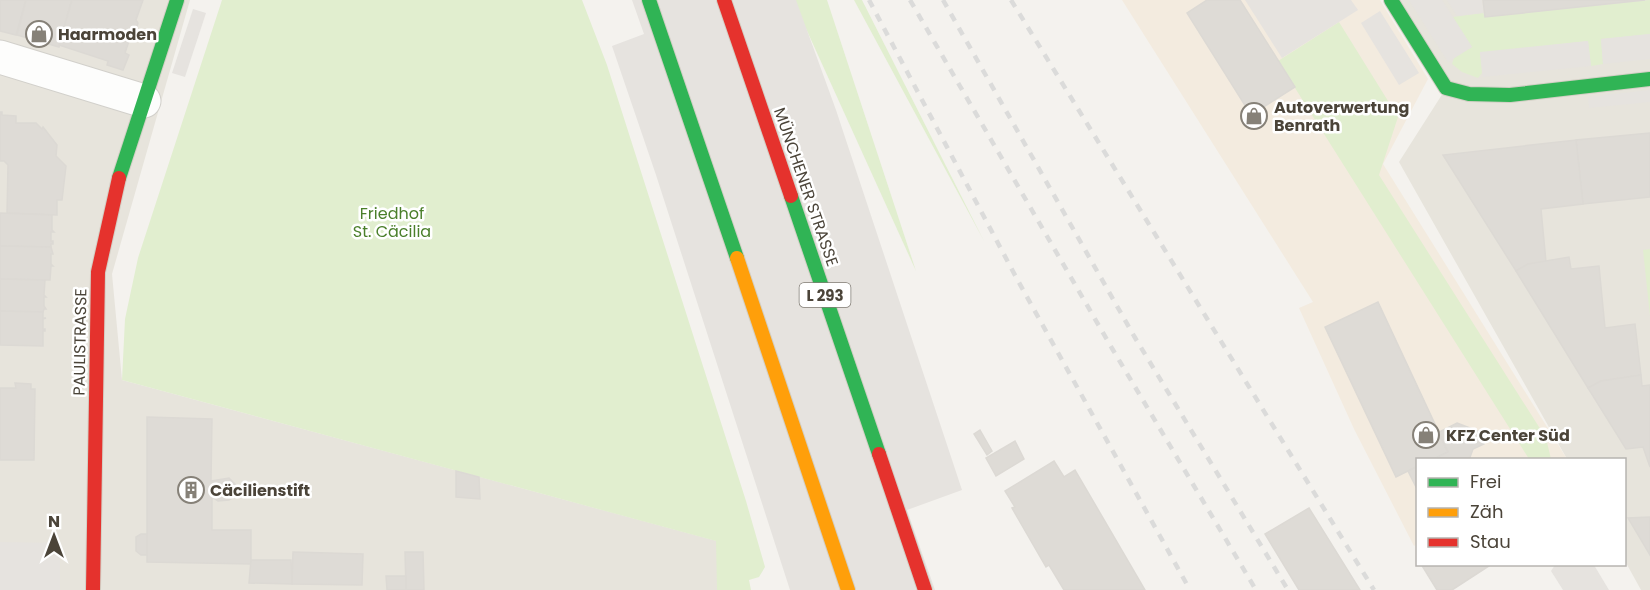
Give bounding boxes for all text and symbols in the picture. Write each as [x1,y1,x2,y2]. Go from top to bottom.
shop icon: Haarmoden [24,19,54,49]
place label: Haarmoden [58,23,157,46]
place label: Autoverwertung Benrath [1274,96,1409,137]
shop icon: Autoverwertung Benrath [1239,101,1269,131]
street label: MÜNCHENER STRASSE [768,105,844,269]
park label: Friedhof St. Cäcilia [353,202,431,243]
road number: L 293 [800,283,850,307]
street label: PAULISTRASSE [68,288,92,396]
shop icon: KFZ Center Süd [1411,420,1441,450]
place label: KFZ Center Süd [1446,424,1570,447]
legend [1416,458,1626,566]
text: Frei [1470,469,1501,494]
building icon: Cäcilienstift [176,475,206,505]
place label: Cäcilienstift [210,479,310,502]
text: Zäh [1470,499,1503,524]
north arrow [24,506,84,566]
text: N [48,510,60,533]
text: Stau [1470,529,1511,554]

